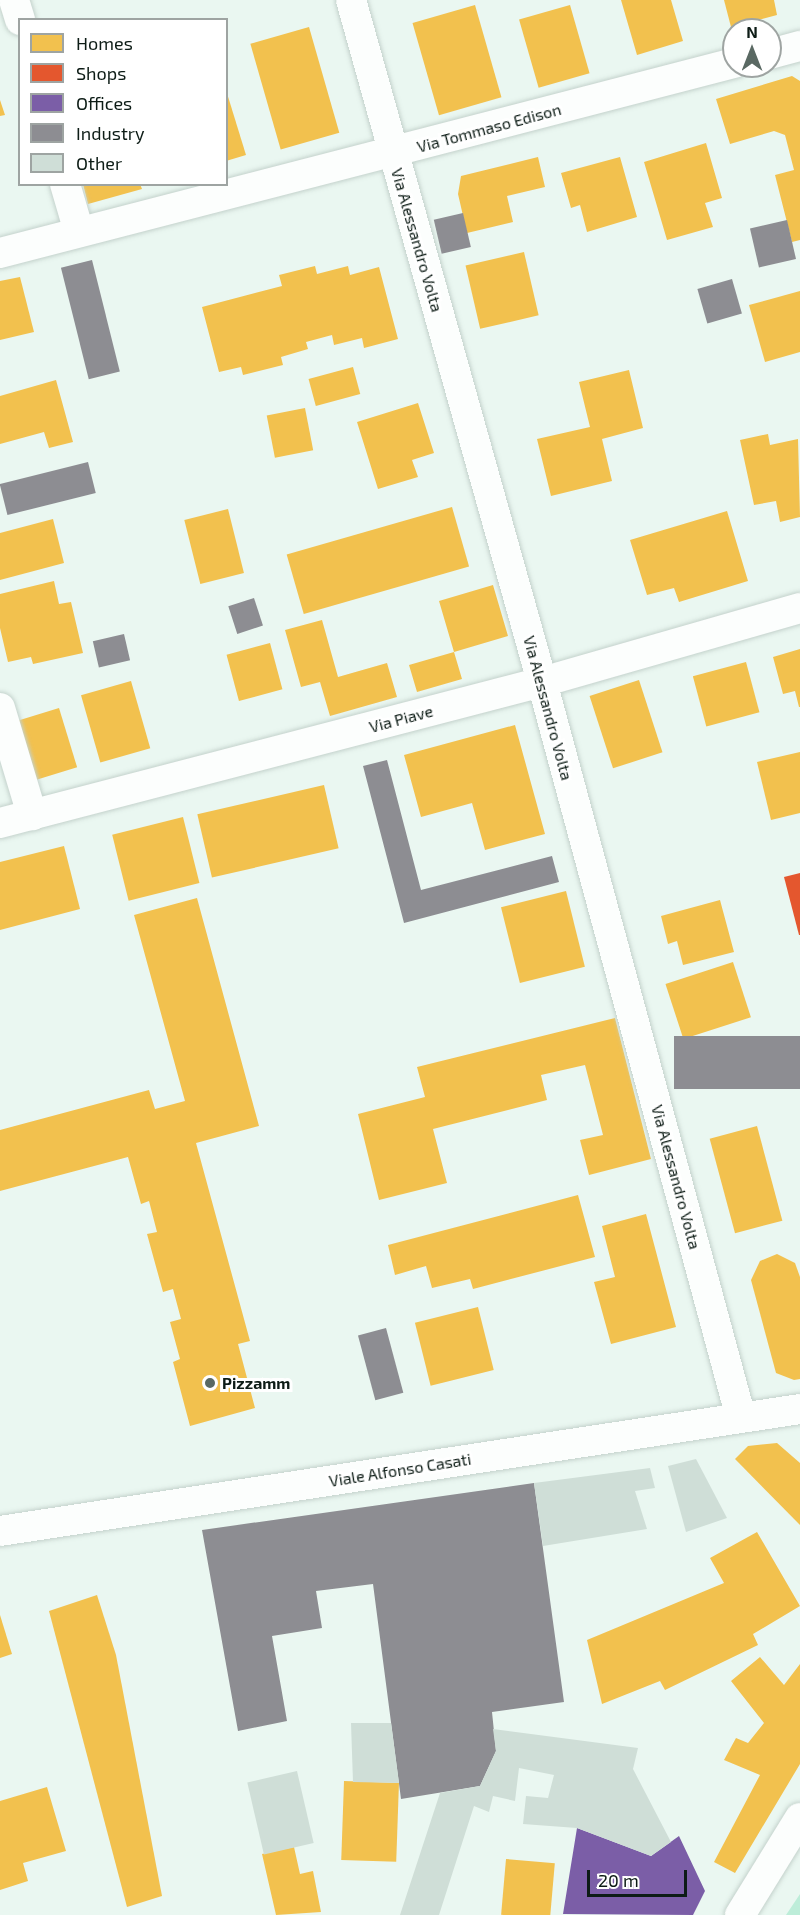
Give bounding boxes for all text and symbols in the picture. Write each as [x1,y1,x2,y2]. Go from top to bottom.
legend [18,18,228,186]
north arrow [722,18,782,78]
text: N [746,22,758,41]
text: Homes [76,32,133,54]
text: Shops [76,62,126,84]
text: Offices [76,92,132,114]
street label: Via Tommaso Edison [415,99,563,157]
text: Industry [76,122,145,144]
text: Other [76,152,122,174]
street label: Via Alessandro Volta [387,166,447,314]
street label: Via Alessandro Volta [519,633,577,783]
street label: Via Piave [367,701,435,737]
street label: Via Alessandro Volta [647,1102,705,1252]
place label: Pizzamm [222,1373,290,1393]
marker: Pizzamm [203,1376,217,1390]
street label: Viale Alfonso Casati [327,1449,473,1491]
scale bar [590,1858,690,1896]
text: 20 m [598,1869,639,1891]

